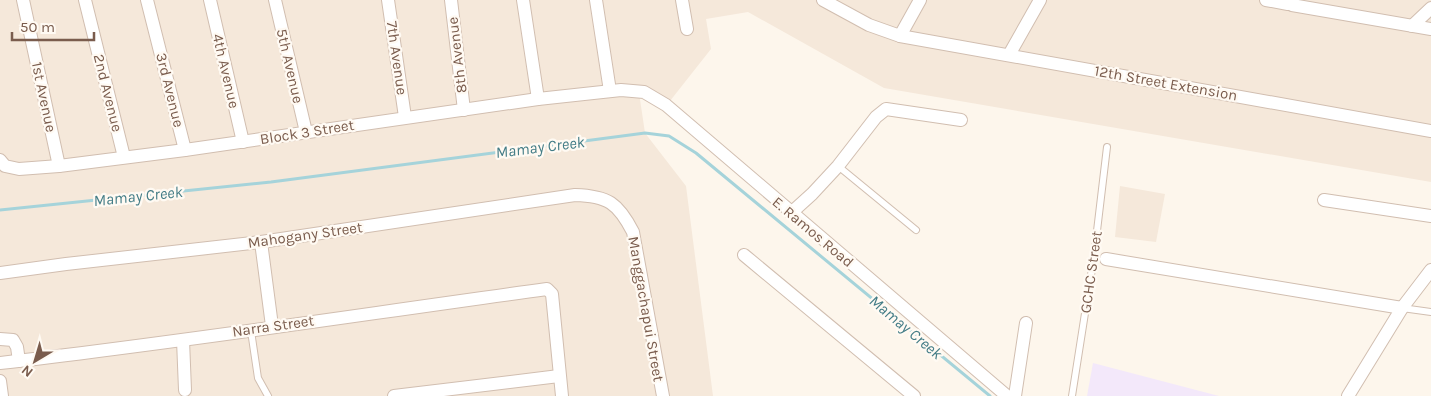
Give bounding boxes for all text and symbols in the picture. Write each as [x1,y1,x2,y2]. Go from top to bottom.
scale bar [12,10,95,42]
street label: 8th Avenue [443,16,471,94]
text: 50 m [20,18,55,36]
street label: 7th Avenue [383,20,411,96]
street label: 5th Avenue [273,27,307,105]
street label: 4th Avenue [209,32,243,110]
street label: 3rd Avenue [152,51,188,129]
street label: 2nd Avenue [90,52,126,134]
street label: 1st Avenue [28,60,60,134]
street label: 12th Street Extension [1093,62,1239,104]
street label: Block 3 Street [259,116,356,148]
water label: Mamay Creek [494,132,586,162]
water label: Mamay Creek [93,182,184,210]
street label: E. Ramos Road [769,193,857,271]
street label: Mahogany Street [246,218,364,252]
street label: GCHC Street [1076,229,1106,314]
street label: Manggachapui Street [624,235,668,383]
water label: Mamay Creek [866,291,947,364]
street label: Narra Street [231,311,315,341]
north arrow [10,336,60,386]
text: N [18,361,36,381]

